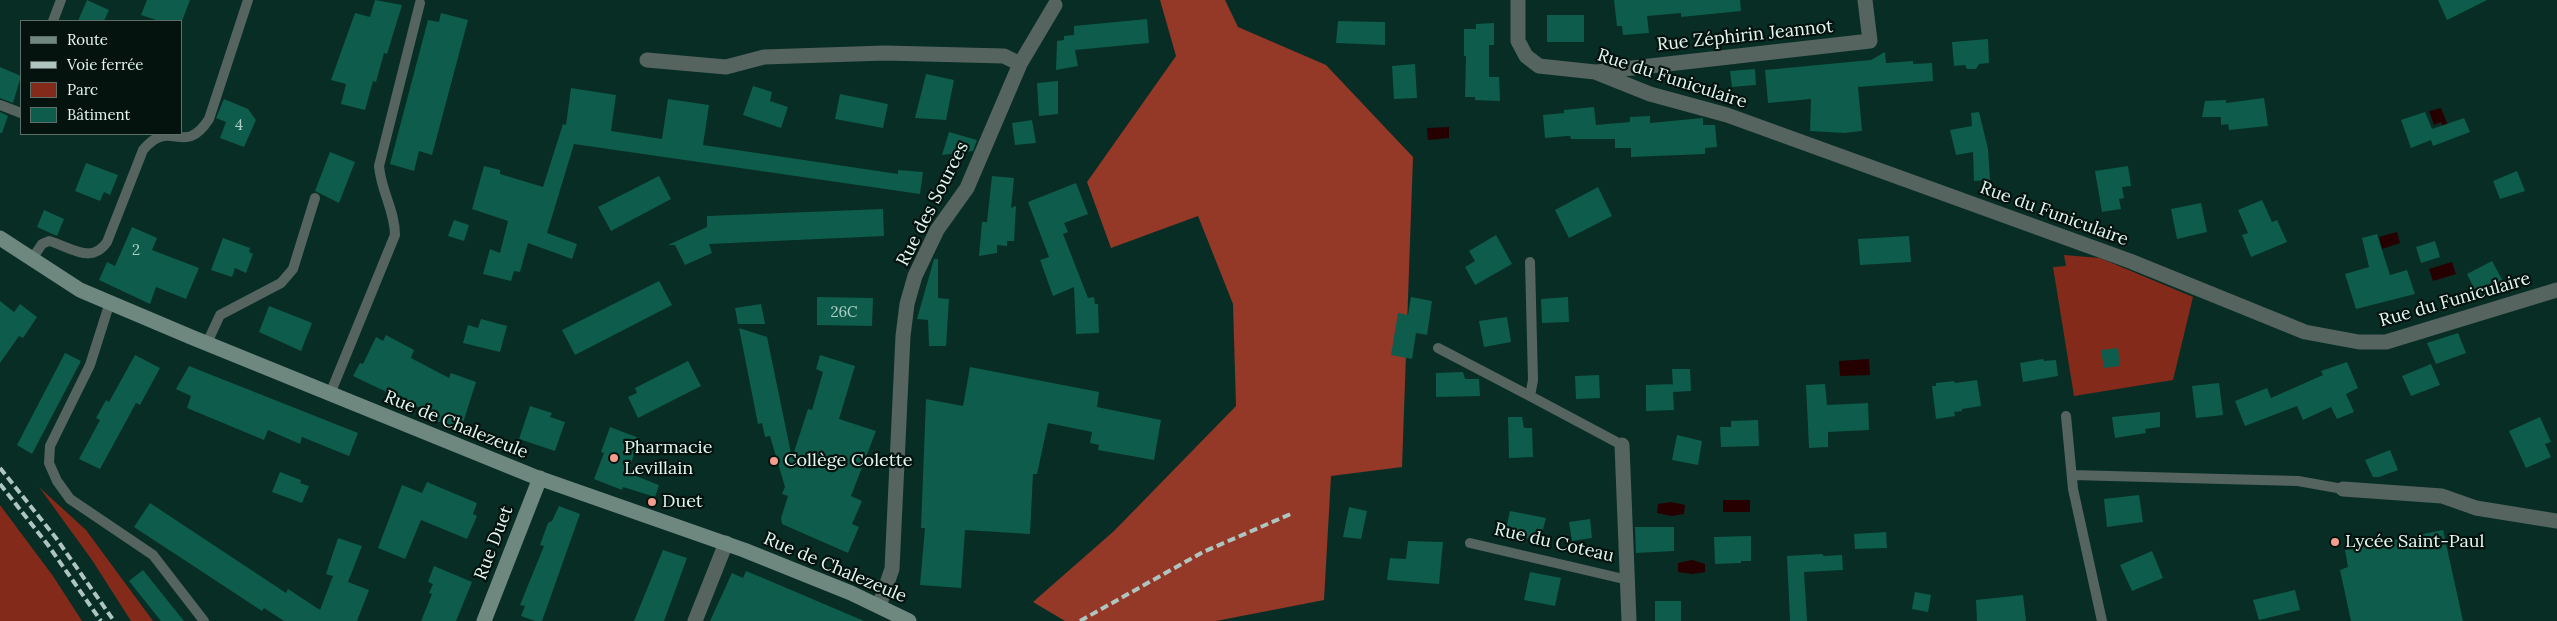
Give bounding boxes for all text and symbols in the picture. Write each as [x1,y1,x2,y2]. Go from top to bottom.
street label: Rue Zéphirin Jeannot [1656,16,1834,56]
legend [20,20,182,135]
text: Route [67,30,108,49]
street label: Rue du Funiculaire [1594,45,1750,113]
text: Voie ferrée [67,55,143,74]
text: Parc [67,80,98,99]
text: Bâtiment [67,105,130,124]
house number: 4 [235,117,243,135]
street label: Rue des Sources [892,138,974,270]
street label: Rue du Funiculaire [1977,177,2131,251]
house number: 2 [132,242,140,260]
street label: Rue du Funiculaire [2377,268,2533,332]
house number: 26C [830,304,858,322]
street label: Rue de Chalezeule [381,386,531,464]
place label: Pharmacie Levillain [624,437,712,479]
place label: Collège Colette [784,450,913,472]
marker: Pharmacie Levillain [608,452,620,464]
marker: Collège Colette [768,455,780,467]
place label: Duet [662,491,703,513]
marker: Duet [646,496,658,508]
street label: Rue Duet [470,503,518,583]
street label: Rue du Coteau [1492,519,1616,567]
street label: Rue de Chalezeule [760,528,910,608]
place label: Lycée Saint-Paul [2345,531,2484,553]
marker: Lycée Saint-Paul [2329,536,2341,548]

